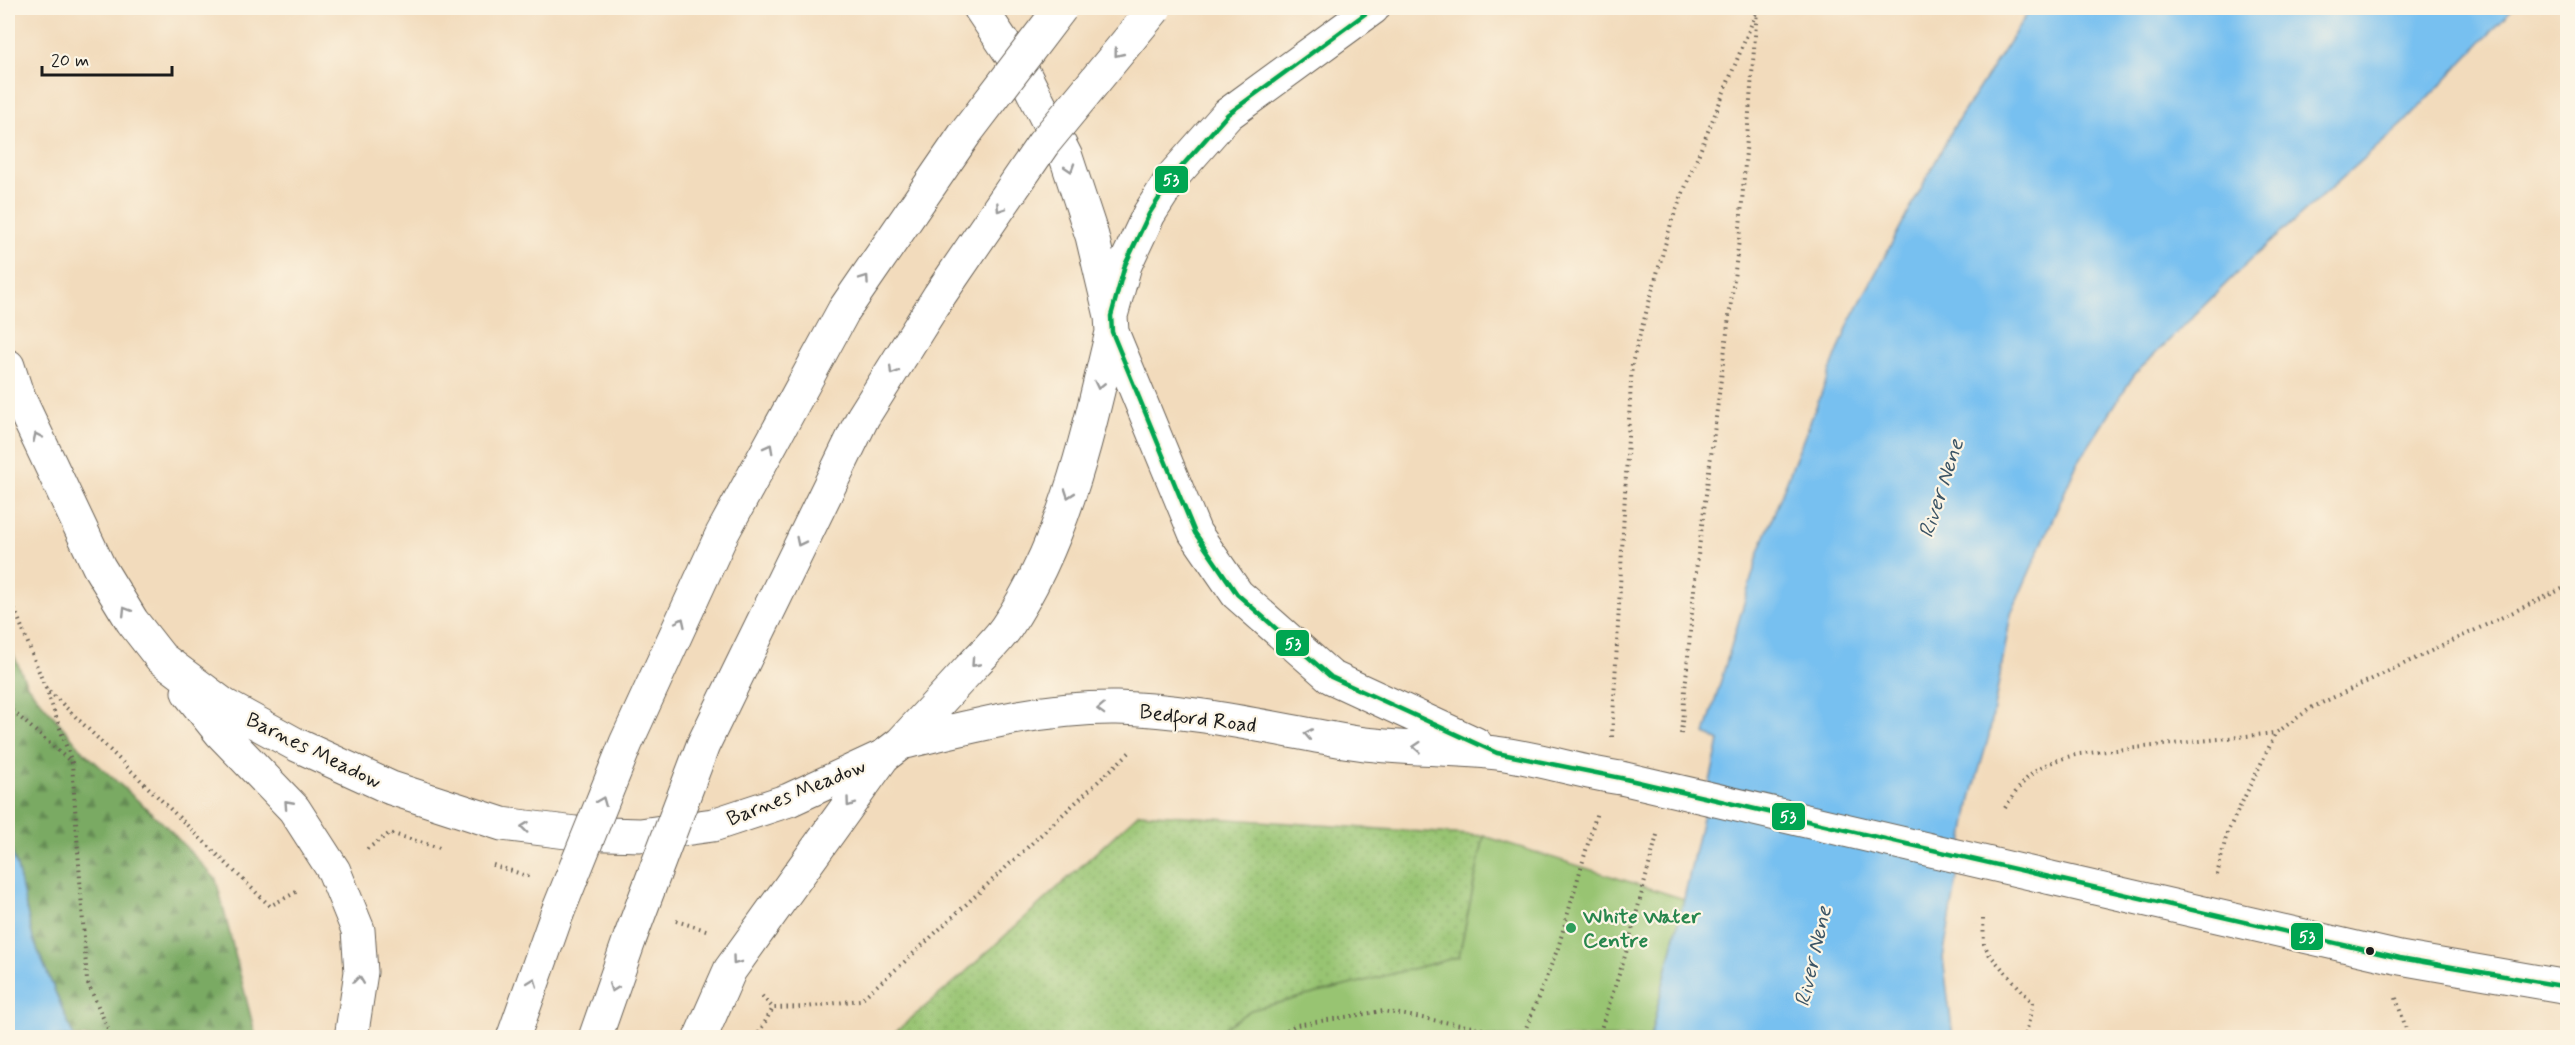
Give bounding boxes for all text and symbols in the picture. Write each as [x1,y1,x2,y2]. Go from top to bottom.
scale bar [42,39,172,77]
one-way arrow [1114,46,1125,57]
text: 20 m [51,49,89,73]
one-way arrow [1063,162,1075,173]
line badge: 53 [1154,165,1189,194]
text: 53 [1163,170,1179,191]
one-way arrow [996,201,1007,212]
one-way arrow [858,275,869,286]
one-way arrow [888,365,900,375]
one-way arrow [1093,380,1106,390]
one-way arrow [33,433,45,444]
water label: River Nene [1913,435,1971,542]
one-way arrow [762,444,773,454]
one-way arrow [1064,488,1077,499]
one-way arrow [796,536,808,547]
one-way arrow [122,607,133,618]
one-way arrow [674,618,686,629]
line badge: 53 [1275,629,1310,657]
text: 53 [1285,634,1301,655]
one-way arrow [971,656,982,666]
street label: Bedford Road [1137,698,1258,742]
one-way arrow [1096,703,1105,716]
street label: Barnes Meadow [241,706,386,796]
one-way arrow [1303,728,1313,741]
one-way arrow [1413,741,1422,754]
street label: Barnes Meadow [723,752,870,834]
one-way arrow [595,796,608,807]
one-way arrow [846,797,857,808]
one-way arrow [284,800,295,811]
line badge: 53 [1771,802,1806,831]
text: 53 [1780,807,1796,828]
one-way arrow [521,821,530,833]
water label: River Nene [1789,902,1839,1009]
place label: White Water Centre [1582,903,1702,955]
marker: White Water Centre [1564,921,1578,935]
line badge: 53 [2290,922,2324,951]
text: 53 [2299,927,2315,948]
unlabelled marker [2364,945,2376,957]
one-way arrow [732,955,743,966]
one-way arrow [353,975,365,984]
one-way arrow [525,978,538,988]
one-way arrow [607,982,620,993]

